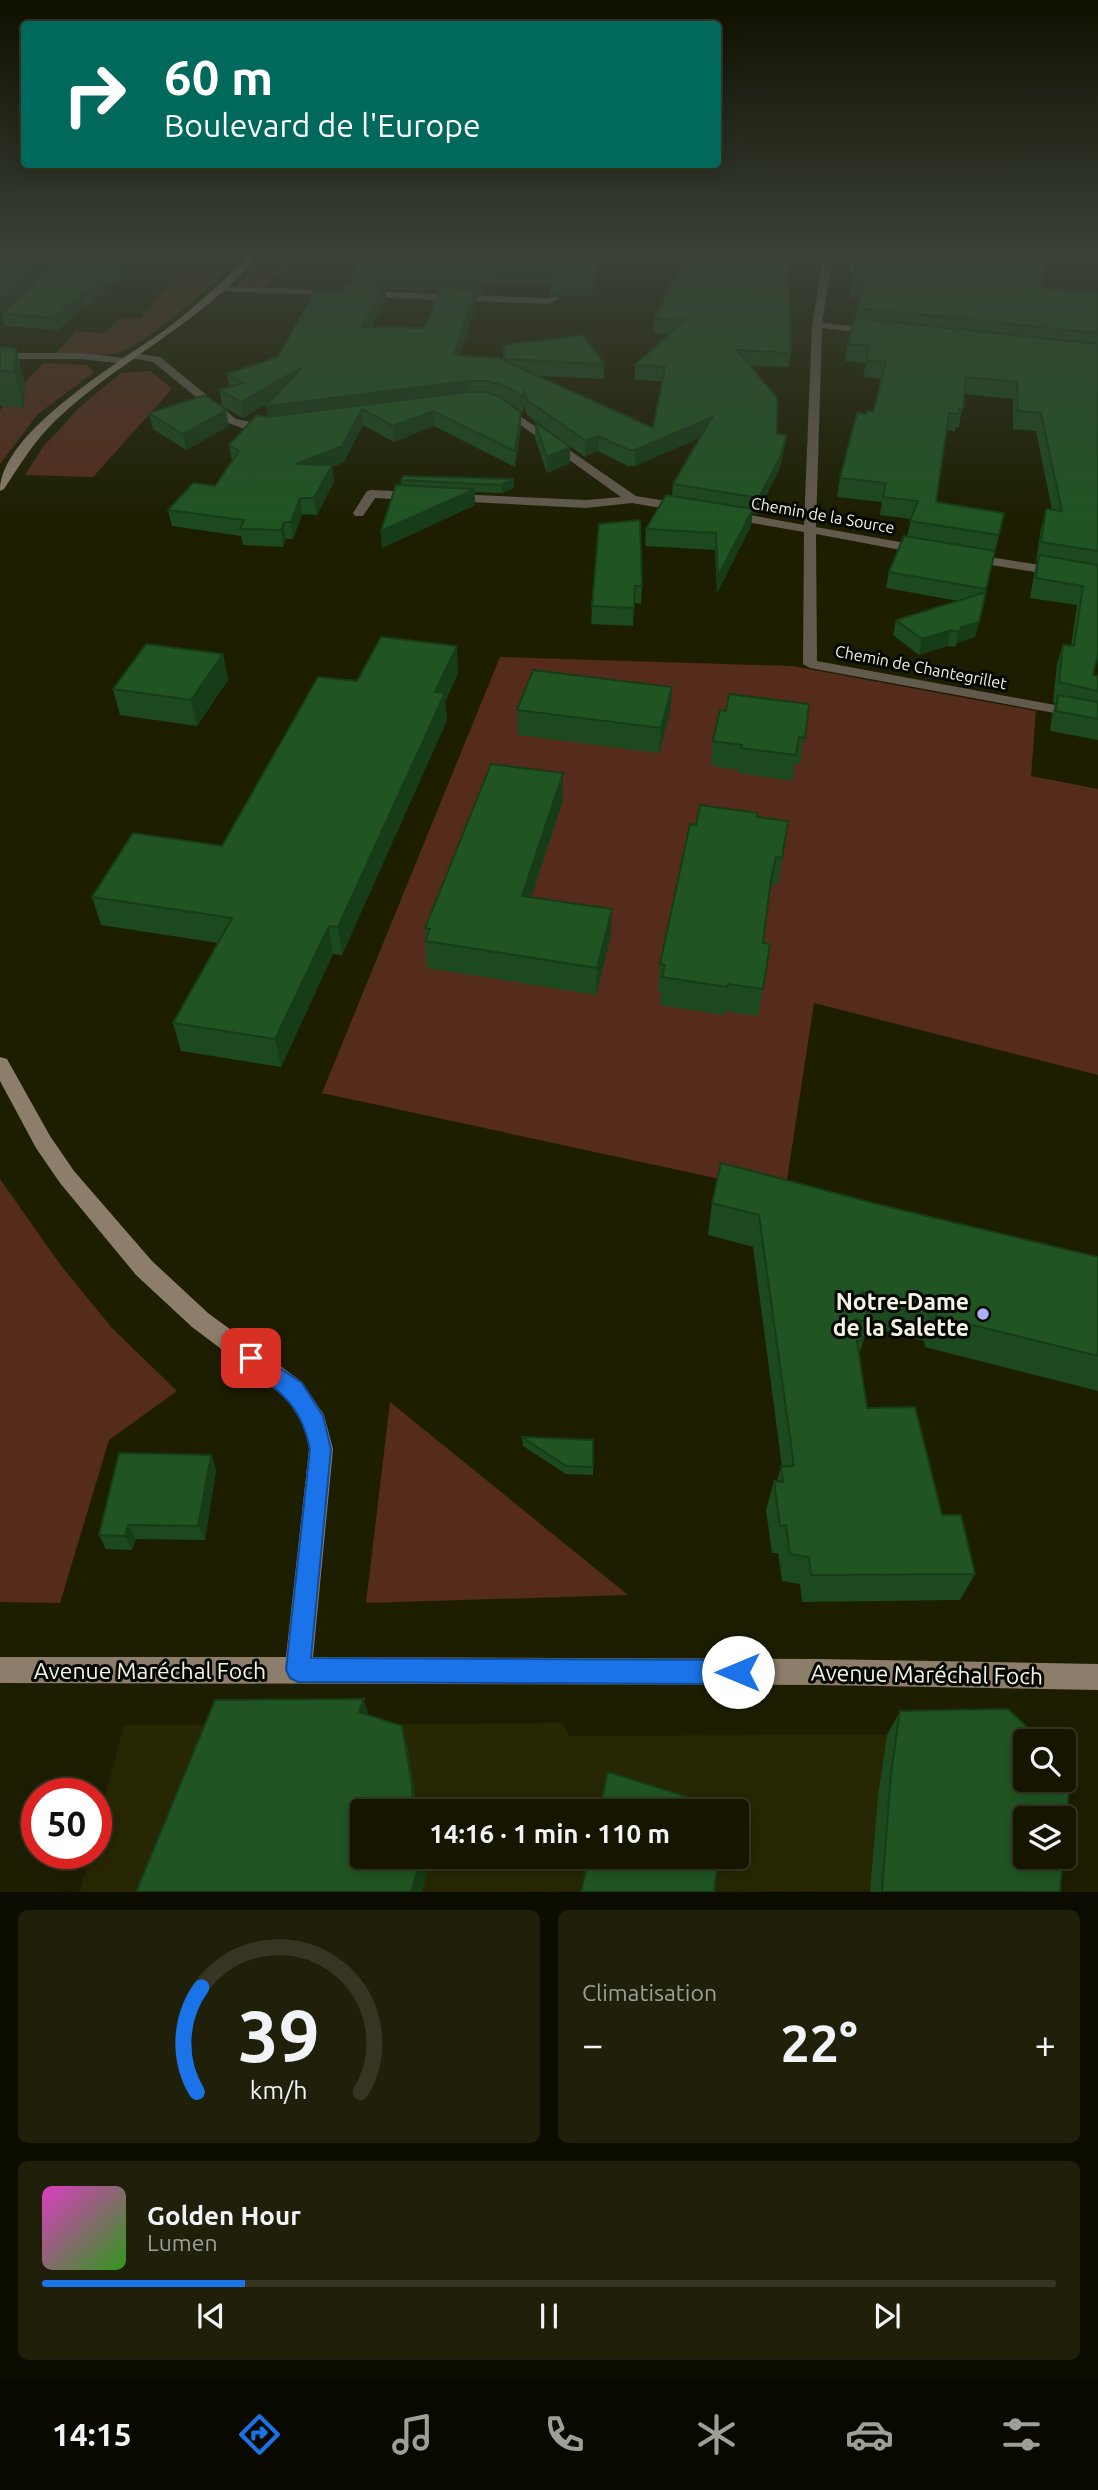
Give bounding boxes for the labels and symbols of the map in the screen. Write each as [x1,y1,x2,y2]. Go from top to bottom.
street label: Chemin de la Source [750,494,896,536]
street label: Chemin de Chantegrillet [834,642,1009,693]
place label: Notre-Dame de la Salette [833,1289,969,1340]
marker: Notre-Dame de la Salette [975,1306,991,1322]
pin [221,1328,281,1388]
position arrow [701,1635,775,1709]
street label: Avenue Maréchal Foch [34,1658,266,1683]
street label: Avenue Maréchal Foch [811,1659,1043,1689]
speed limit sign: 50 [21,1778,112,1869]

